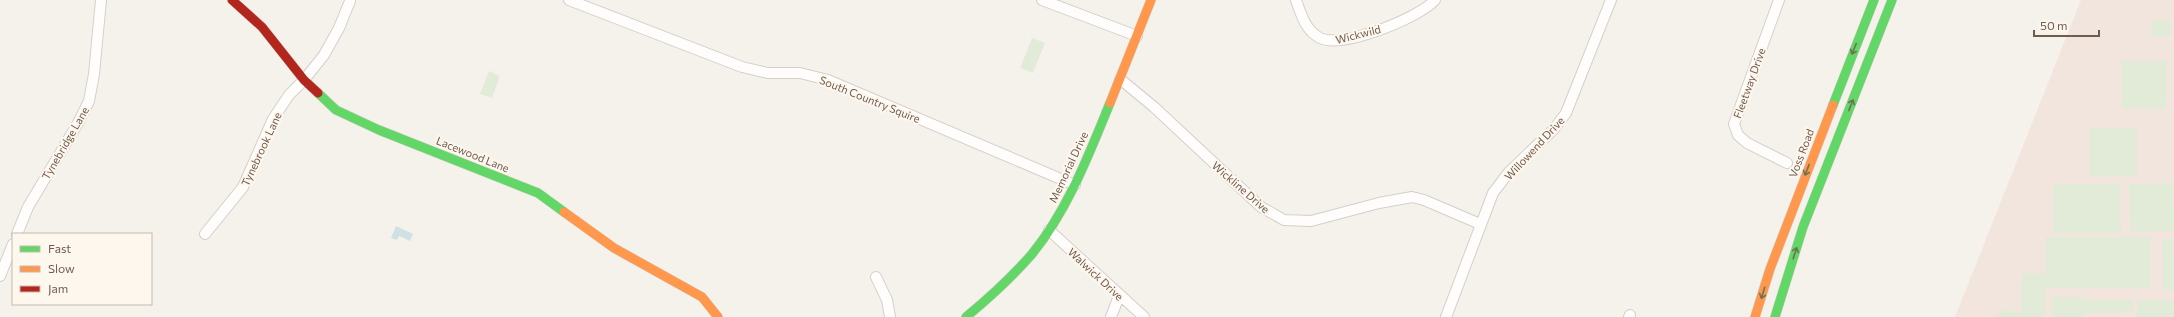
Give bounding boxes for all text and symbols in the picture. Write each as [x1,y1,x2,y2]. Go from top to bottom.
scale bar [2034,12,2099,38]
text: 50 m [2040,18,2068,32]
street label: Wickwild [1334,22,1382,46]
one-way arrow [1850,43,1858,55]
street label: Fleetway Drive [1730,46,1768,120]
street label: South Country Squire [818,73,922,125]
one-way arrow [1847,100,1855,112]
street label: Tynebridge Lane [39,104,91,182]
street label: Tynebrook Lane [238,110,284,188]
street label: Willowend Drive [1501,114,1567,182]
street label: Voss Road [1786,127,1816,179]
street label: Memorial Drive [1046,129,1090,205]
street label: Lacewood Lane [435,133,512,175]
street label: Wickline Drive [1210,159,1273,216]
one-way arrow [1803,164,1811,176]
legend [12,233,152,305]
text: Fast [48,241,71,255]
street label: Walwick Drive [1066,245,1127,303]
one-way arrow [1792,247,1799,260]
text: Slow [48,261,75,275]
text: Jam [48,281,68,296]
one-way arrow [1759,286,1766,299]

